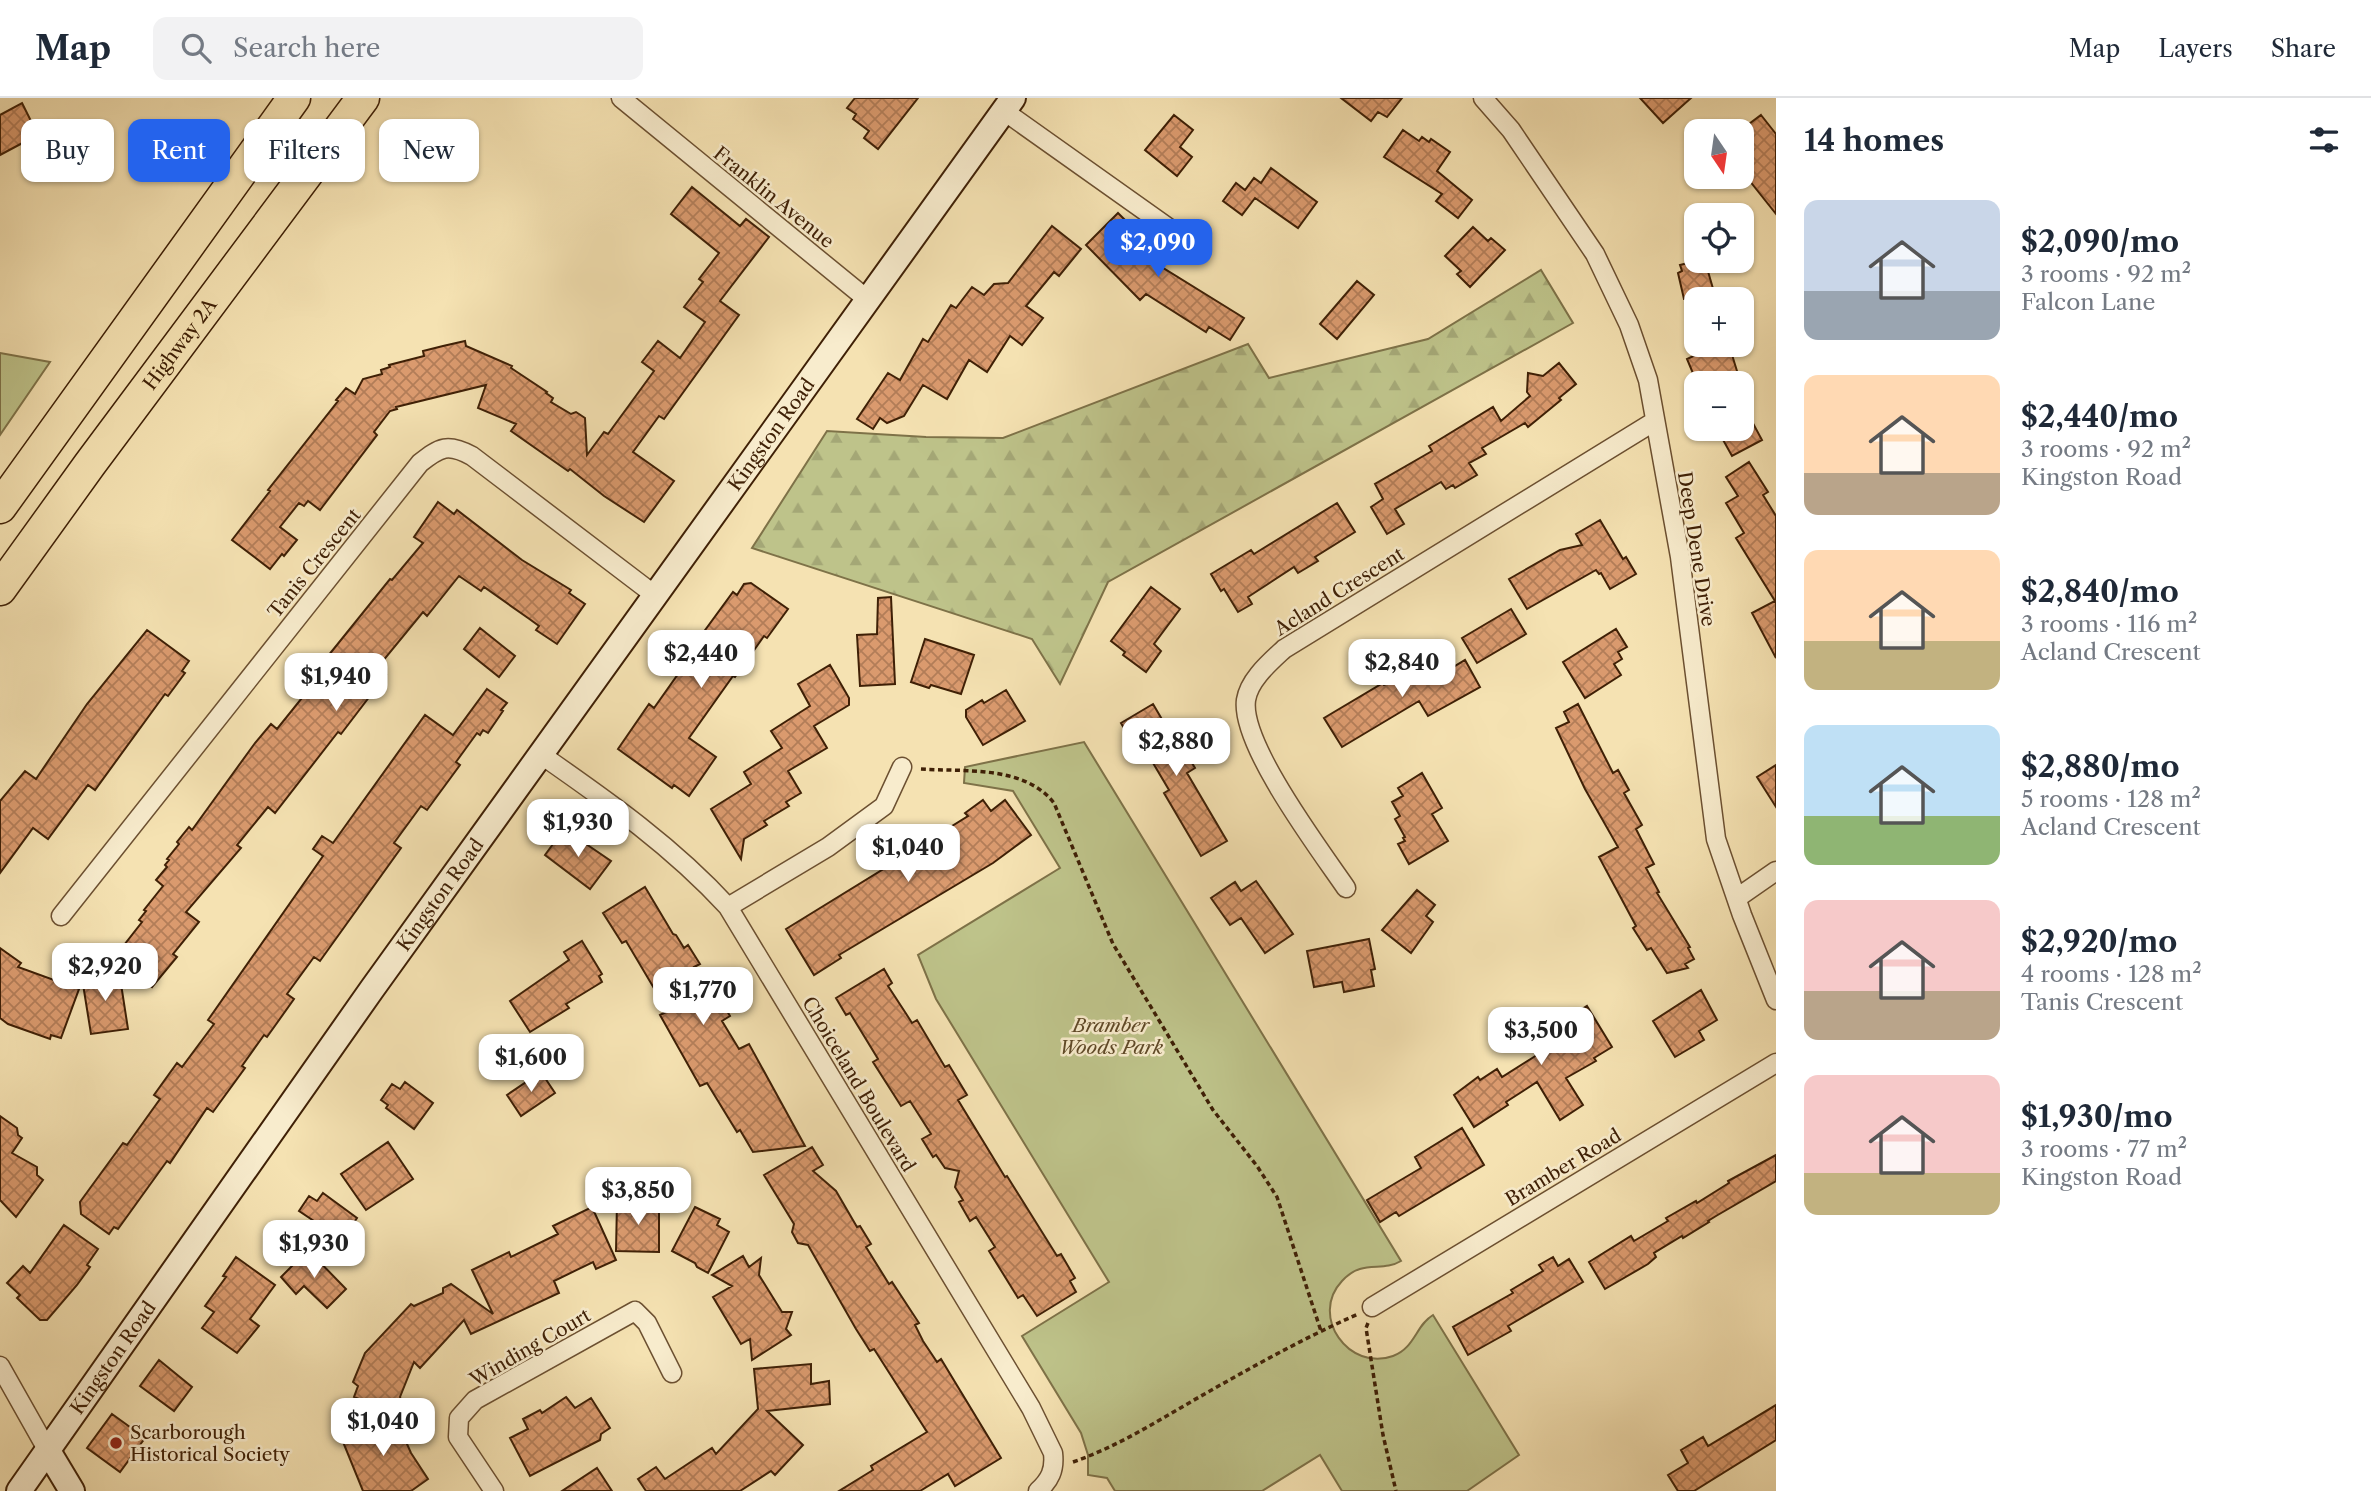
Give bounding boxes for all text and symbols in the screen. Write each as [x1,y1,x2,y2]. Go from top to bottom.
search box [153,17,643,80]
text: Map [35,28,111,69]
icon: search [177,29,215,67]
text: Search here [233,32,380,64]
text: Map [2069,34,2120,63]
text: Layers [2158,34,2233,63]
text: Share [2271,34,2336,63]
chip: Buy [21,119,114,182]
chip: Rent [128,119,230,182]
chip: Filters [244,119,365,182]
chip: New [379,119,479,182]
north arrow [1684,119,1754,189]
map controls [1684,119,1754,441]
icon: filters [2305,121,2343,159]
text: 14 homes [1804,122,1944,159]
street label: Franklin Avenue [709,142,839,253]
button: locate [1684,203,1754,273]
pin: $2,090 [1101,220,1215,279]
text: $2,090/mo [2021,223,2179,260]
text: $2,090 [1120,228,1196,256]
icon: home [1860,228,1944,312]
text: 3 rooms · 92 m² [2021,260,2191,288]
button: + [1684,287,1754,357]
text: Falcon Lane [2021,288,2155,316]
street label: Highway 2A [138,293,222,394]
button: − [1684,371,1754,441]
street label: Kingston Road [723,374,820,495]
text: $2,440/mo [2021,398,2178,435]
icon: home [1860,403,1944,487]
text: 3 rooms · 92 m² [2021,435,2191,463]
text: Kingston Road [2021,463,2182,491]
street label: Deep Dene Drive [1673,470,1720,628]
street label: Tanis Crescent [263,504,366,623]
street label: Acland Crescent [1269,542,1409,641]
text: $2,840/mo [2021,573,2179,610]
icon: home [1860,578,1944,662]
text: 3 rooms · 116 m² [2021,610,2197,638]
pin: $2,440 [644,630,758,690]
text: Acland Crescent [2021,638,2201,666]
text: $2,440 [664,639,738,667]
pin: $2,840 [1345,640,1459,699]
text: $2,840 [1364,648,1440,676]
pin: $1,940 [279,654,393,713]
text: $1,940 [301,662,371,690]
pin: $2,880 [1119,718,1233,778]
text: $2,880 [1138,727,1214,755]
text: $2,880/mo [2021,748,2179,785]
icon: home [1860,753,1944,837]
text: 5 rooms · 128 m² [2021,785,2201,813]
pin: $1,930 [521,800,635,859]
text: $1,930 [543,808,613,836]
text: Acland Crescent [2021,813,2201,841]
pin: $1,040 [851,824,965,884]
text: $1,040 [872,833,944,861]
street label: Kingston Road [392,834,489,956]
text: $2,920/mo [2021,923,2177,960]
icon: home [1860,928,1944,1012]
pin: $2,920 [48,944,162,1003]
text: $2,920 [68,952,142,980]
text: 4 rooms · 128 m² [2021,960,2202,988]
pin: $1,770 [646,968,760,1027]
text: $1,770 [669,976,737,1004]
text: Tanis Crescent [2021,988,2183,1016]
street label: Choiceland Boulevard [797,992,920,1176]
pin: $3,500 [1484,1007,1598,1067]
park label: Bramber Woods Park [1059,1014,1163,1059]
text: $3,500 [1504,1016,1578,1044]
pin: $1,600 [474,1034,588,1094]
text: $1,600 [495,1043,567,1071]
text: $1,930/mo [2021,1098,2172,1135]
icon: home [1860,1103,1944,1187]
street label: Bramber Road [1501,1124,1626,1211]
text: 3 rooms · 77 m² [2021,1135,2187,1163]
text: Kingston Road [2021,1163,2182,1191]
pin: $3,850 [581,1168,695,1227]
text: $3,850 [601,1176,675,1204]
pin: $1,930 [257,1220,371,1280]
text: $1,930 [279,1229,349,1257]
street label: Kingston Road [65,1297,161,1419]
street label: Winding Court [465,1303,595,1392]
pin: $1,040 [326,1398,440,1458]
text: $1,040 [347,1407,419,1435]
place label: Scarborough Historical Society [130,1421,290,1466]
marker: Scarborough Historical Society [108,1435,124,1451]

